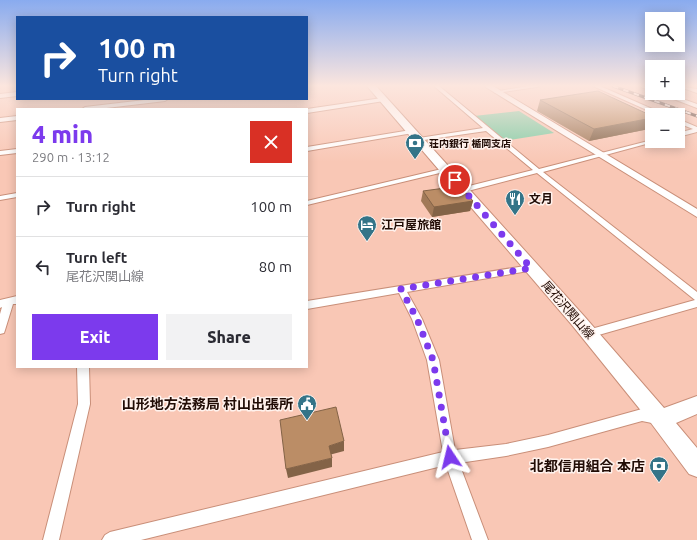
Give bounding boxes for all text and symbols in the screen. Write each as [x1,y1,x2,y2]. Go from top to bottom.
map controls [645,12,685,148]
button: search [645,12,685,52]
icon: right [32,32,84,84]
text: 100 m [98,32,176,63]
button: + [645,60,685,100]
text: Turn right [98,65,178,85]
button: − [645,108,685,148]
text: 4 min [32,121,93,148]
button: close [250,121,292,163]
bank icon: 荘内銀行 楯岡支店 [404,132,426,160]
place label: 荘内銀行 楯岡支店 [429,138,511,149]
text: 290 m · 13:12 [32,150,110,164]
pin [438,163,472,197]
icon: arrive [444,169,466,191]
restaurant icon: 文月 [504,188,526,216]
place label: 文月 [529,192,553,205]
icon: right [32,196,54,218]
text: Turn right [66,198,136,215]
text: 100 m [250,198,292,215]
hotel icon: 江戸屋旅館 [356,214,378,242]
place label: 江戸屋旅館 [381,218,441,231]
text: Turn left [66,249,127,266]
icon: left [32,256,54,278]
text: 80 m [259,258,292,275]
text: 尾花沢関山線 [66,269,144,283]
street label: 尾花沢関山線 [540,278,597,341]
button: Exit [32,314,158,360]
button: Share [166,314,292,360]
public building icon: 山形地方法務局 村山出張所 [296,393,318,421]
place label: 山形地方法務局 村山出張所 [122,396,293,412]
position arrow [429,436,471,478]
bank icon: 北都信用組合 本店 [648,455,670,483]
place label: 北都信用組合 本店 [530,458,645,474]

